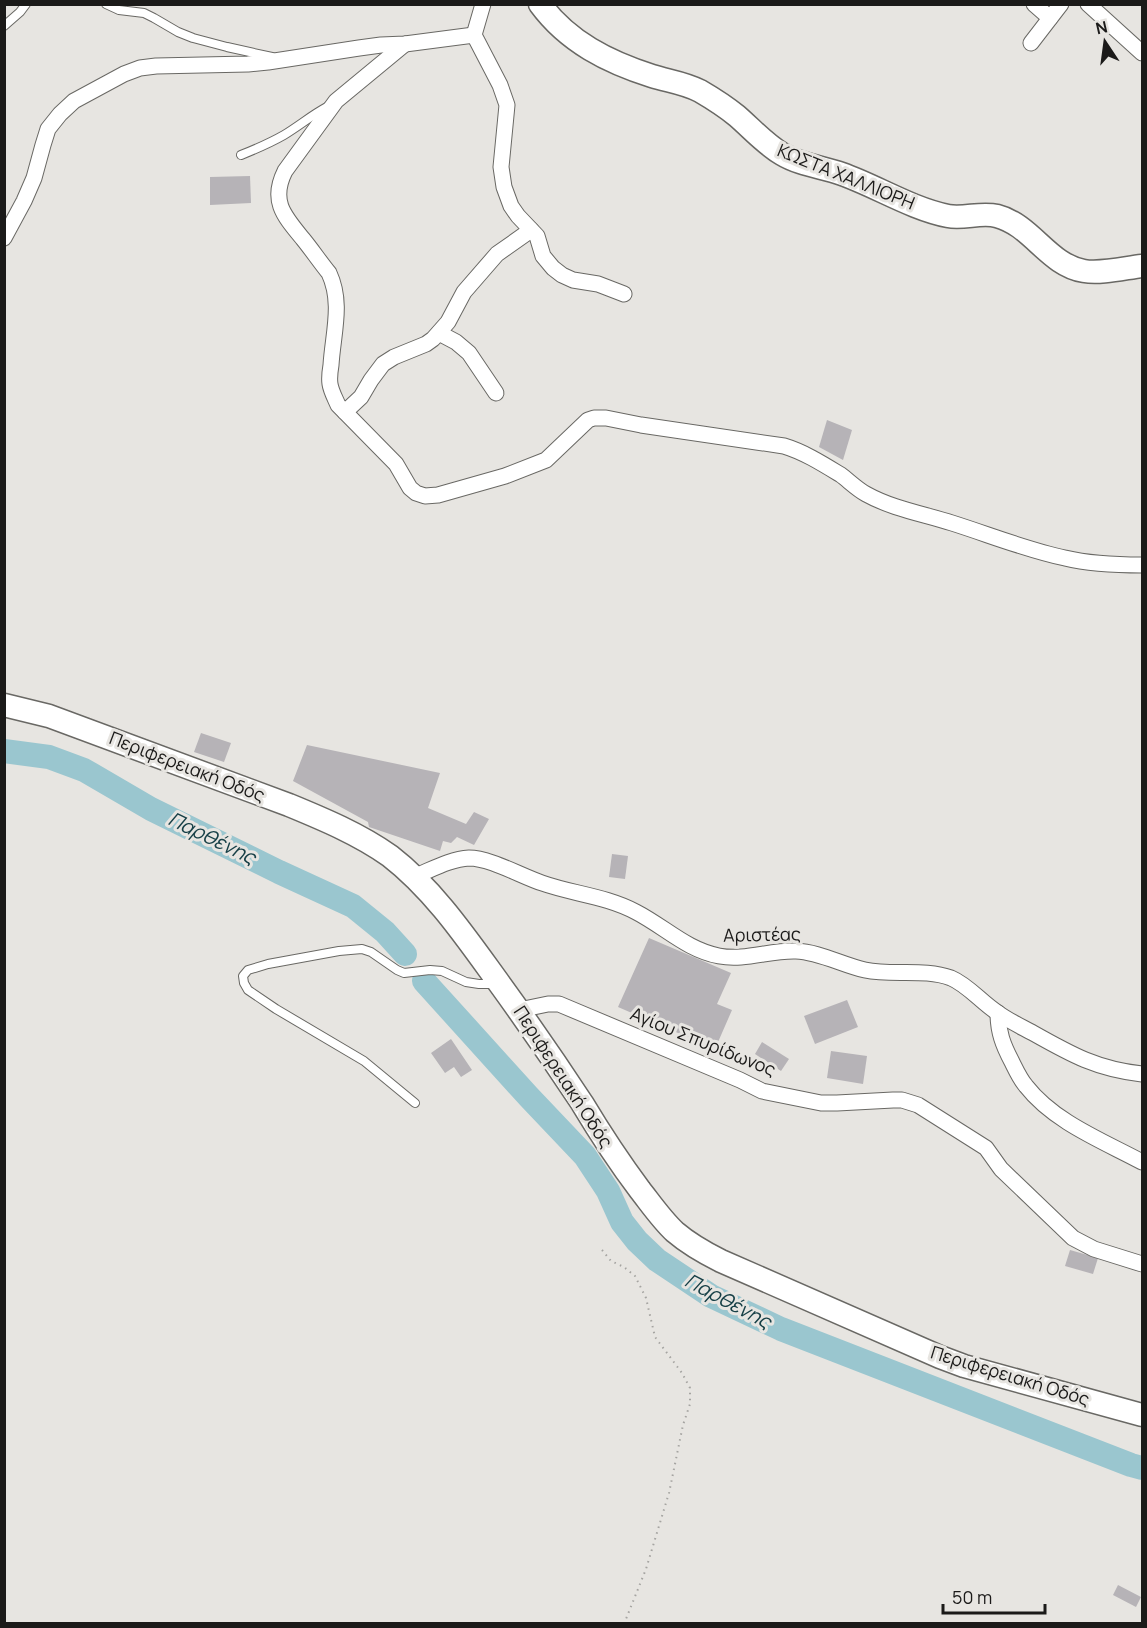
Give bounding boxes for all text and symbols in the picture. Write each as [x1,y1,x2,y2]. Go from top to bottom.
north arrow [1075,12,1135,72]
text: N [1094,15,1110,39]
street label: ΚΩΣΤΑ ΧΑΛΛΙΟΡΗ [774,138,919,215]
street label: Περιφερειακή Οδός [106,725,269,807]
water label: Παρθένης [164,805,262,871]
street label: Αριστέας [723,921,801,947]
street label: Περιφερειακή Οδός [509,1001,619,1152]
street label: Αγίου Σπυρίδωνος [627,1001,780,1081]
water label: Παρθένης [680,1267,778,1335]
street label: Περιφερειακή Οδός [928,1339,1093,1411]
scale bar [943,1577,1045,1615]
text: 50 m [952,1585,992,1609]

